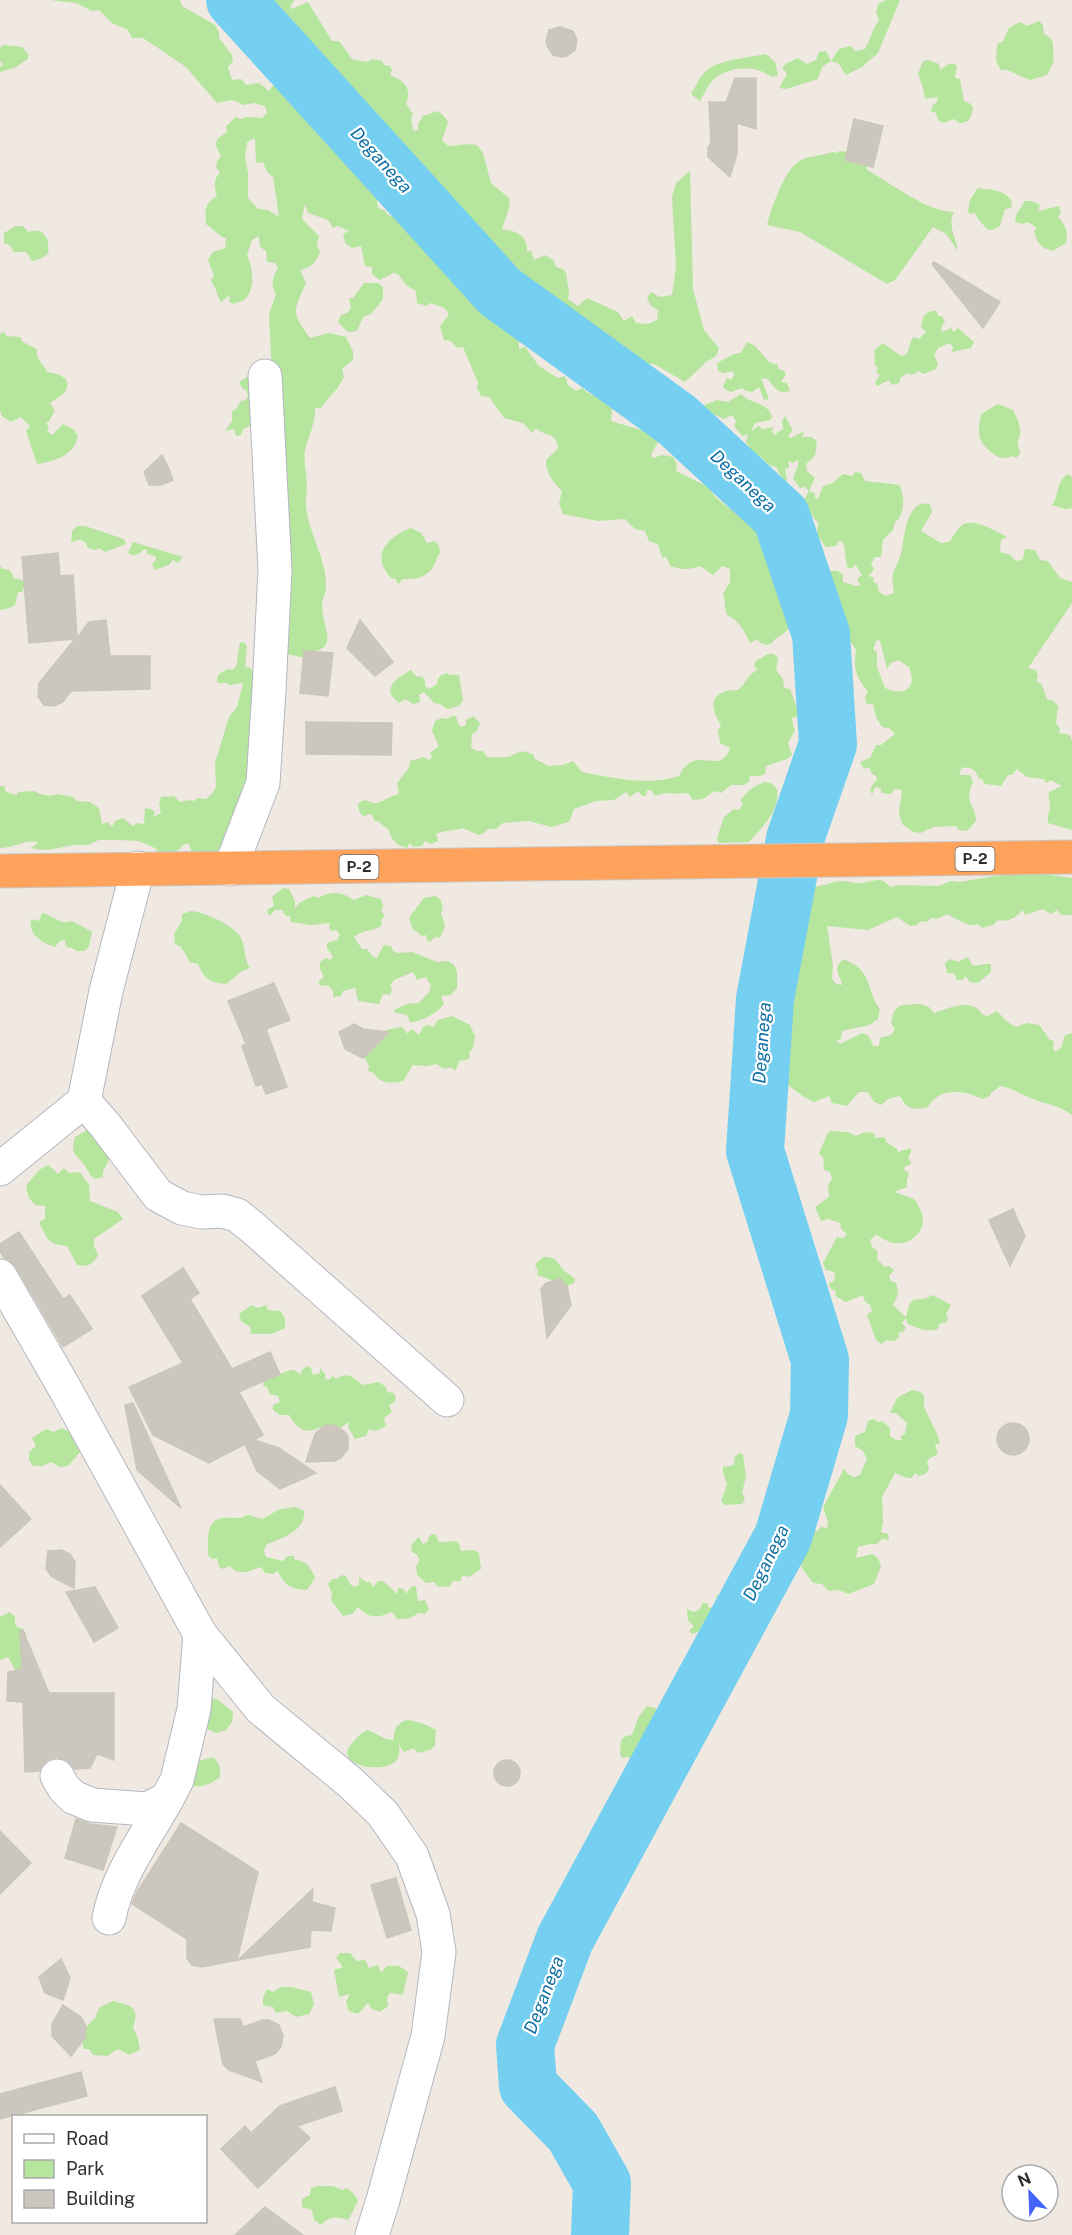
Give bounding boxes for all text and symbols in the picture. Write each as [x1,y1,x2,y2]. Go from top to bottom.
water label: Deganega [346,122,416,197]
water label: Deganega [706,445,780,516]
road number: P-2 [956,847,994,871]
road number: P-2 [340,855,378,879]
water label: Deganega [748,1002,775,1084]
water label: Deganega [738,1522,793,1604]
water label: Deganega [519,1953,568,2037]
legend [12,2115,207,2223]
text: Road [66,2128,109,2149]
text: Park [66,2158,104,2179]
north arrow [1000,2163,1060,2223]
text: N [1015,2168,1034,2191]
text: Building [66,2188,135,2209]

